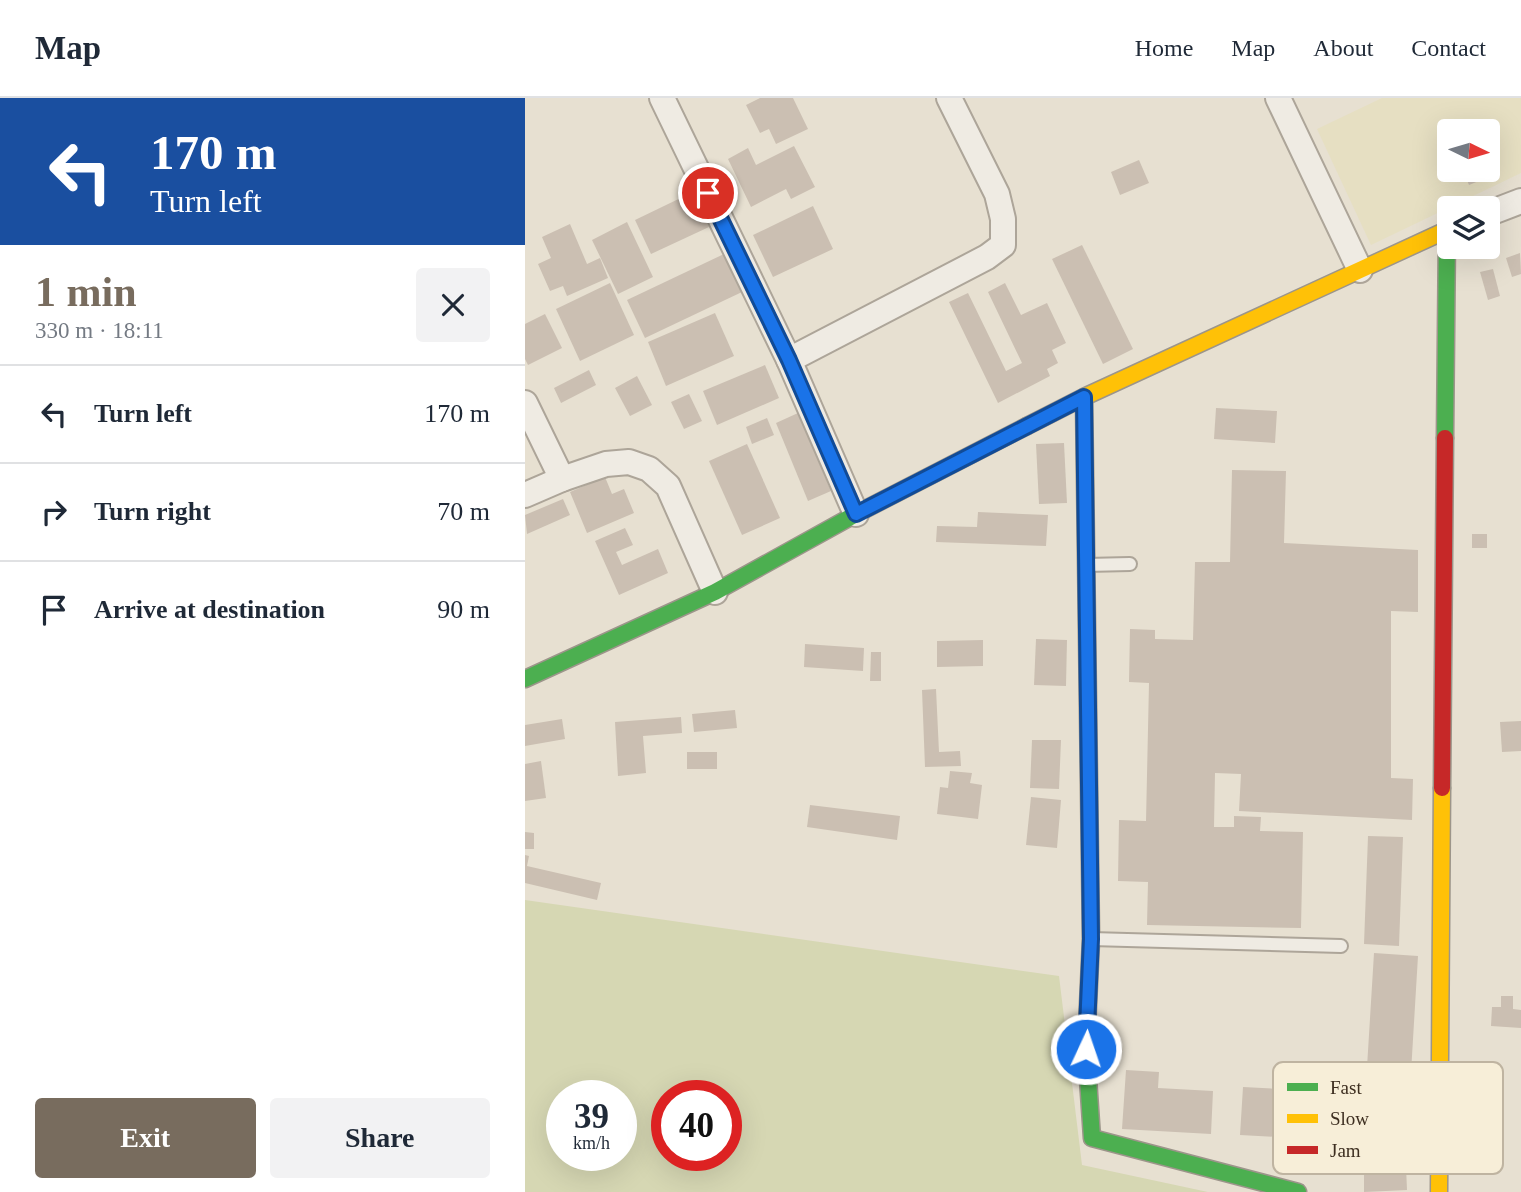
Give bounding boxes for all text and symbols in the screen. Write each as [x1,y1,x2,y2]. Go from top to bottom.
text: Map [35,30,101,66]
text: Home [1135,35,1193,61]
text: Map [1231,35,1275,61]
text: About [1313,35,1373,61]
text: Contact [1411,35,1486,61]
north arrow [1437,119,1500,182]
map controls [1437,119,1500,259]
text: 170 m [150,125,277,180]
icon: left [35,126,126,217]
pin [678,163,738,223]
icon: arrive [689,174,727,212]
text: Turn left [150,183,262,219]
button: layers [1437,196,1500,259]
button: close [416,268,490,342]
text: 1 min [35,269,137,315]
text: 330 m · 18:11 [35,318,164,343]
icon: left [35,395,73,433]
text: Turn left [94,399,192,428]
text: 170 m [424,399,490,428]
icon: right [35,493,73,531]
text: Turn right [94,497,211,526]
text: 70 m [437,497,490,526]
icon: arrive [35,591,73,629]
text: Arrive at destination [94,595,325,624]
text: 90 m [437,595,490,624]
position arrow [1049,1012,1123,1086]
legend [1273,1062,1503,1174]
text: Fast [1330,1077,1362,1098]
speed limit sign: 40 [651,1080,742,1171]
text: 39 [574,1097,609,1136]
button: Exit [35,1098,256,1178]
button: Share [270,1098,490,1178]
text: Slow [1330,1108,1369,1129]
text: km/h [573,1133,610,1153]
text: Jam [1330,1140,1361,1161]

